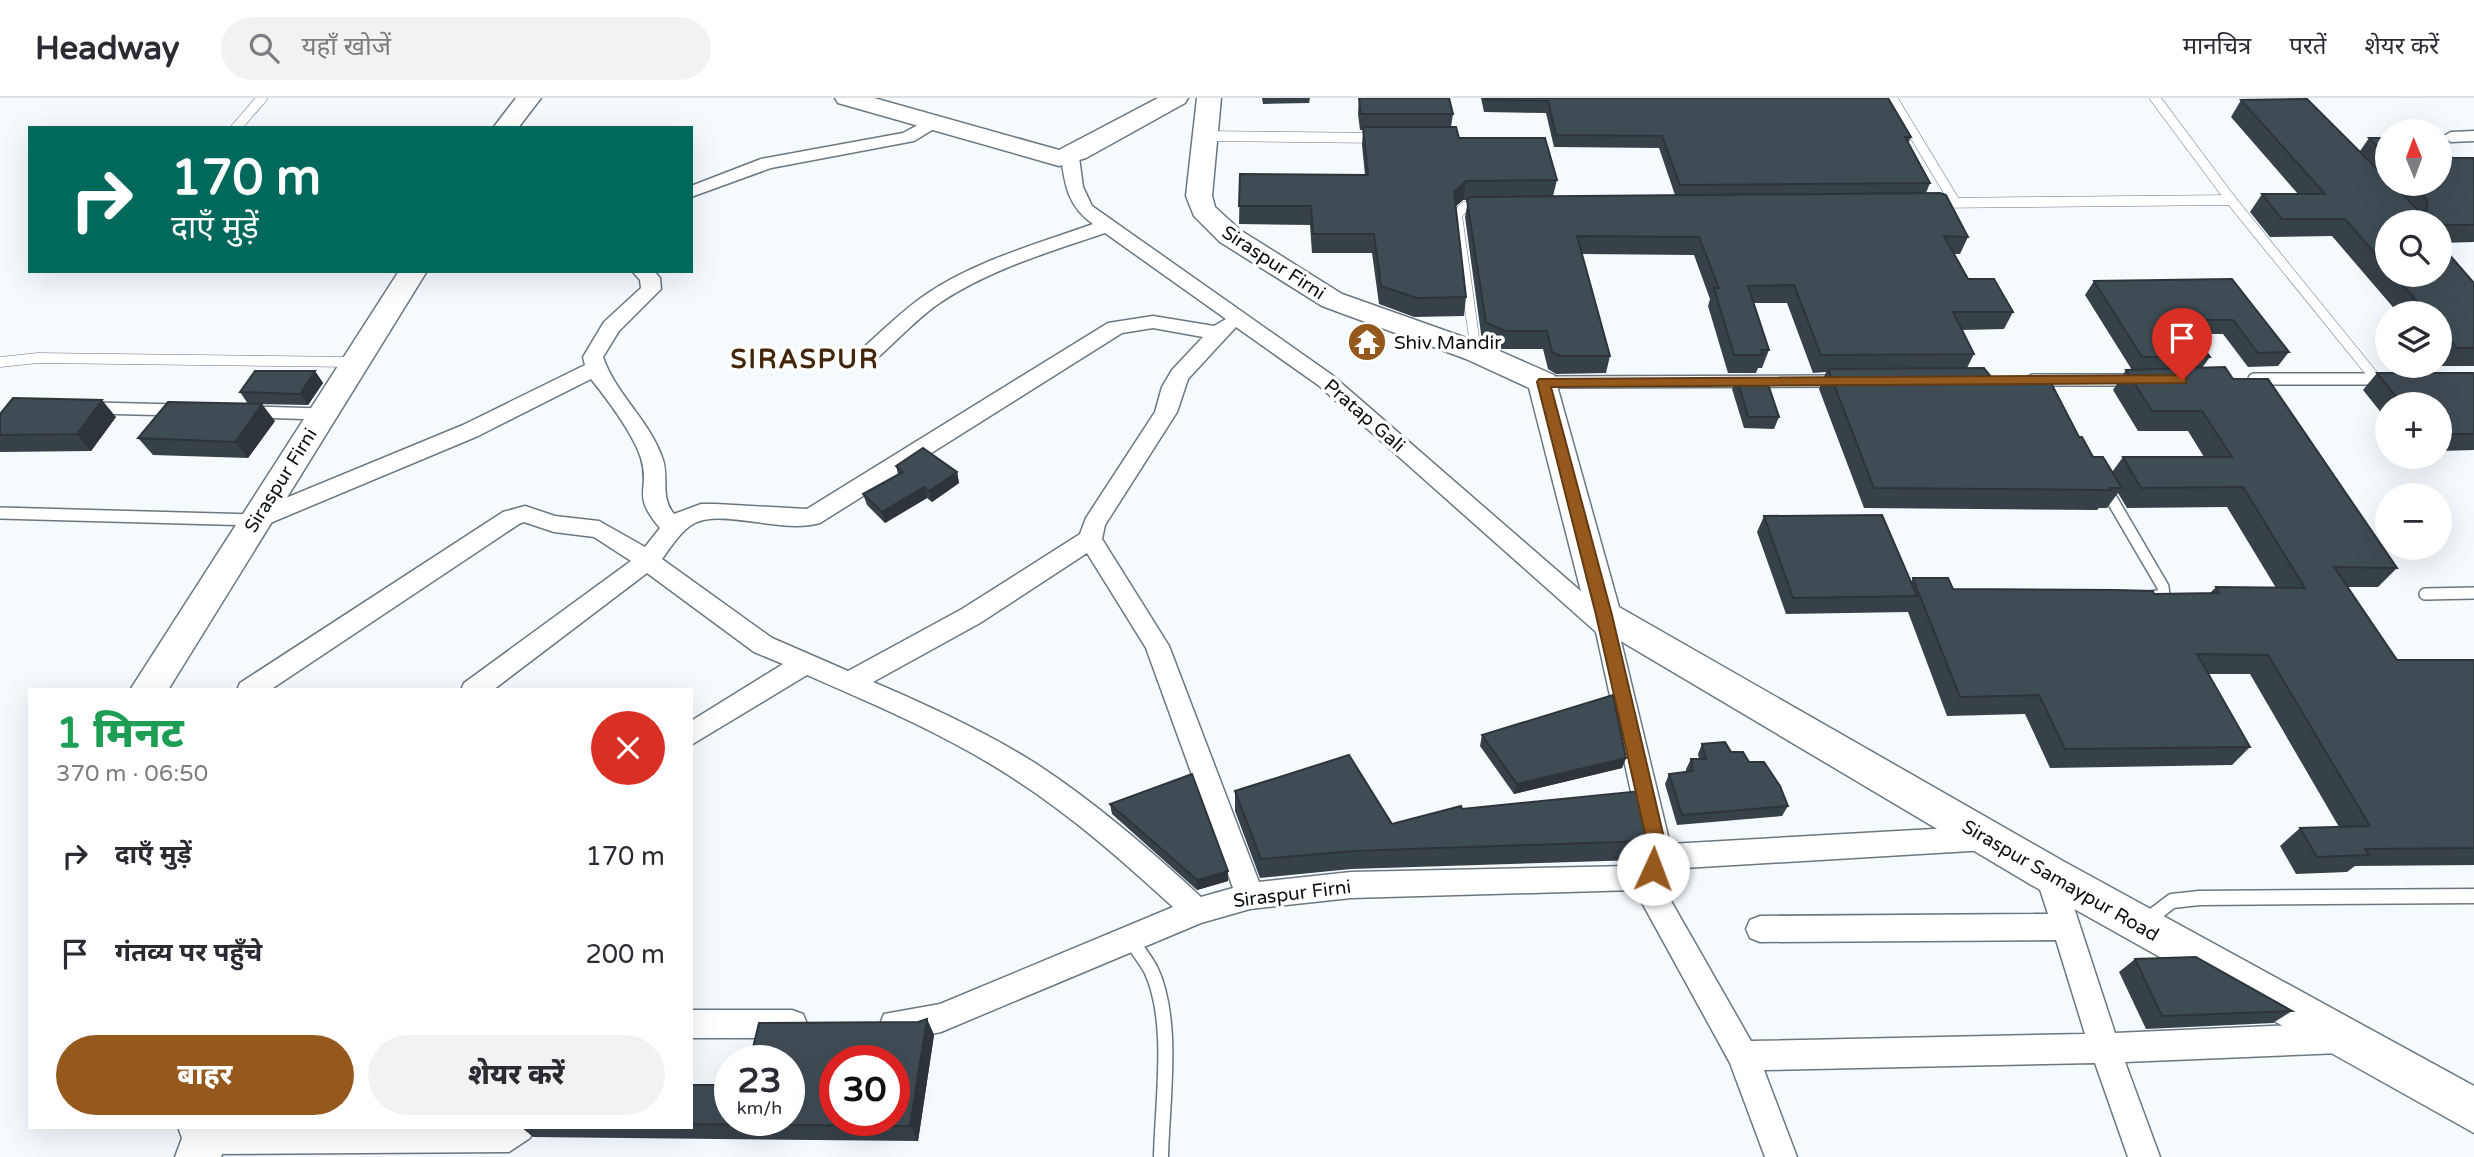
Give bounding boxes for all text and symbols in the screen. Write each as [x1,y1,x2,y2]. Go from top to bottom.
search box [221,17,711,80]
text: Headway [35,29,179,68]
icon: search [245,29,283,67]
text: यहाँ खोजें [301,31,391,62]
text: मानचित्र [2183,32,2251,61]
text: परतें [2289,32,2326,61]
text: शेयर करें [2364,32,2439,61]
north arrow [2375,119,2452,196]
map controls [2375,119,2452,560]
text: 170 m [171,149,321,208]
icon: right [56,154,147,245]
text: दाएँ मुड़ें [171,209,259,247]
button: search [2375,210,2452,287]
street label: Siraspur Firni [1218,221,1329,304]
button: layers [2375,301,2452,378]
pin [2152,308,2212,380]
icon: arrive [2163,319,2201,357]
temple icon: Shiv Mandir [1346,321,1388,363]
place label: Shiv Mandir [1394,332,1502,354]
district label: SIRASPUR [730,344,880,375]
street label: Pratap Gali [1319,375,1409,457]
button: + [2375,392,2452,469]
street label: Siraspur Firni [240,424,322,537]
button: − [2375,483,2452,560]
text: 1 मिनट [56,708,184,759]
button: close [591,711,665,785]
text: 370 m · 06:50 [56,760,208,788]
street label: Siraspur Samaypur Road [1958,816,2163,946]
position arrow [1616,832,1690,906]
icon: right [56,837,94,875]
text: दाएँ मुड़ें [115,839,192,870]
text: 170 m [585,841,665,872]
street label: Siraspur Firni [1232,876,1352,912]
icon: arrive [56,935,94,973]
text: गंतव्य पर पहुँचे [115,937,262,968]
text: 200 m [585,939,665,970]
button: बाहर [56,1035,354,1115]
button: शेयर करें [368,1035,665,1115]
speed limit sign: 30 [819,1045,910,1136]
text: 23 [738,1060,781,1102]
text: km/h [737,1097,782,1119]

